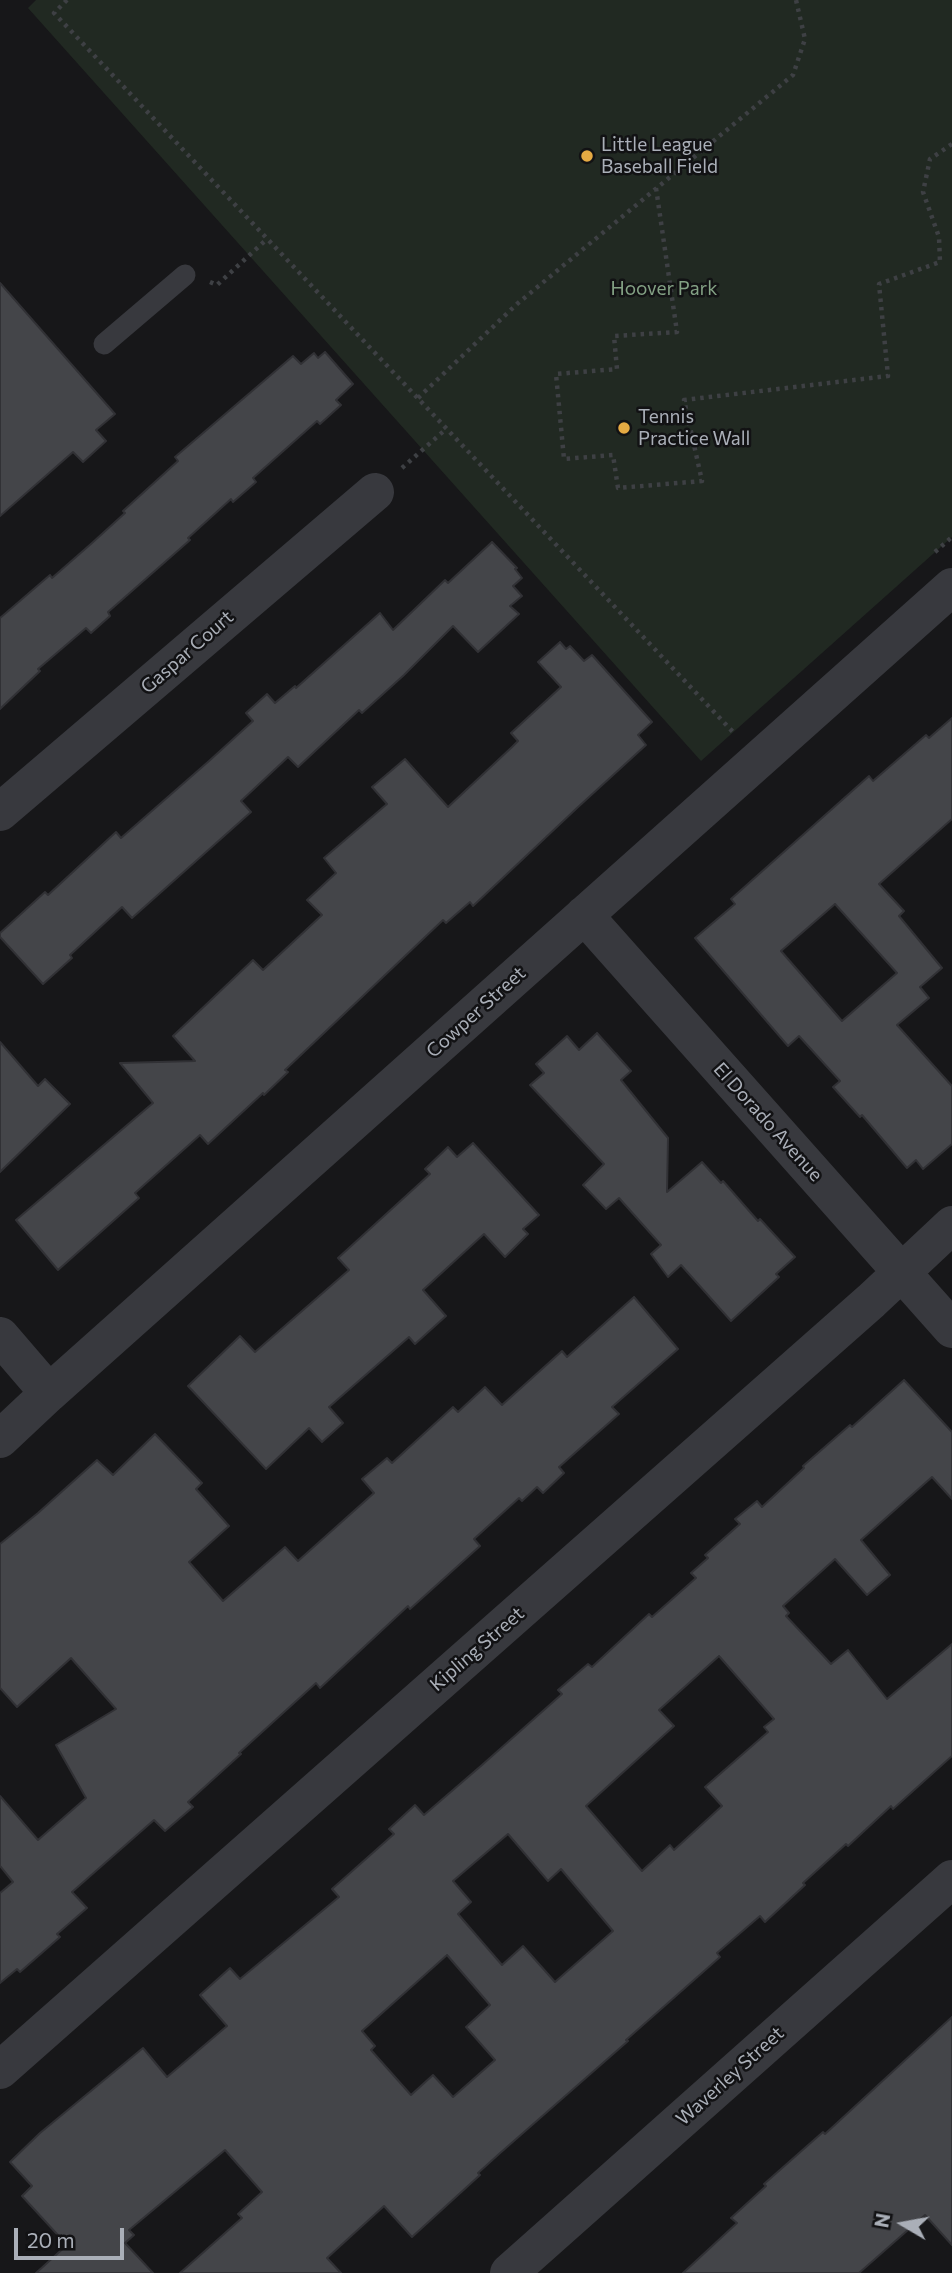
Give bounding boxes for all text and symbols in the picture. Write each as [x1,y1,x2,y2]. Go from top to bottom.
place label: Little League Baseball Field [601,134,718,178]
marker: Little League Baseball Field [579,148,595,164]
park label: Hoover Park [610,278,718,300]
place label: Tennis Practice Wall [638,406,750,450]
marker: Tennis Practice Wall [616,420,632,436]
street label: Gaspar Court [136,606,238,698]
street label: Cowper Street [422,962,530,1062]
street label: El Dorado Avenue [709,1058,827,1186]
street label: Kipling Street [425,1602,529,1696]
street label: Waverley Street [672,2022,788,2130]
north arrow [868,2189,938,2259]
text: N [869,2211,894,2229]
scale bar [18,2214,128,2258]
text: 20 m [27,2227,75,2252]

